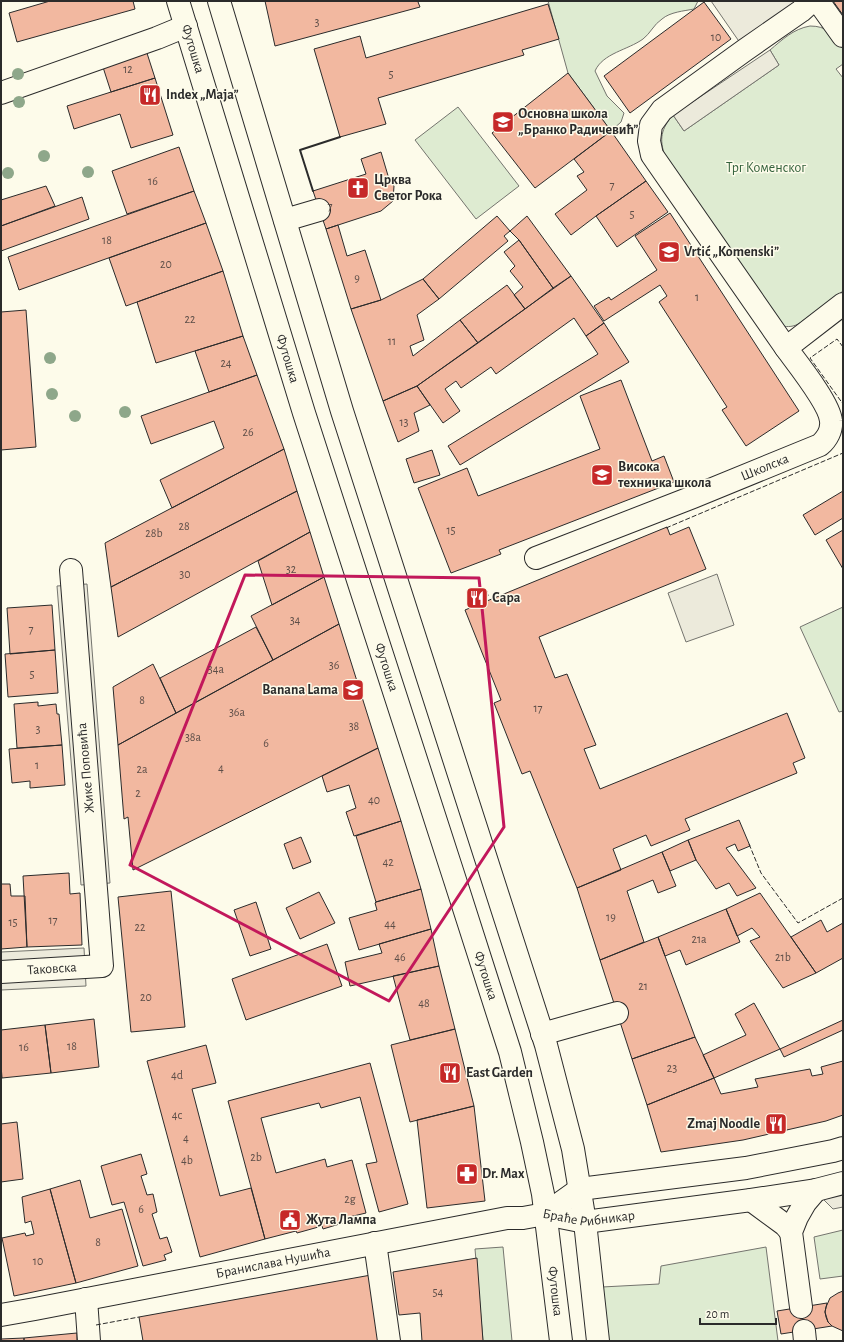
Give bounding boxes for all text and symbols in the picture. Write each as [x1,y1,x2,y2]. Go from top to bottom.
house number: 3 [315,16,320,28]
street label: Футошка [179,23,207,75]
house number: 10 [711,31,721,43]
house number: 12 [123,63,133,75]
house number: 5 [388,68,394,80]
restaurant icon: Index „Maja” [137,82,163,108]
place label: Index „Maja” [166,88,239,102]
place label: Основна школа „Бранко Радичевић” [518,107,638,137]
school or university icon: Основна школа „Бранко Радичевић” [490,109,516,135]
park label: Трг Коменског [726,161,806,175]
place label: Црква Светог Рока [374,173,442,203]
house number: 16 [148,175,158,187]
church icon: Црква Светог Рока [345,175,371,201]
house number: 7 [609,179,615,191]
house number: 7 [327,200,333,212]
house number: 5 [629,208,635,220]
house number: 18 [102,234,112,246]
school or university icon: Vrtić „Komenski” [656,239,682,265]
place label: Vrtić „Komenski” [684,245,779,259]
house number: 20 [160,258,172,270]
house number: 9 [354,272,360,284]
house number: 1 [695,291,699,303]
house number: 22 [185,313,196,325]
street label: Футошка [273,333,302,385]
house number: 11 [388,335,396,347]
house number: 24 [220,357,232,369]
house number: 13 [399,416,409,428]
house number: 26 [242,426,254,438]
street label: Школска [739,451,791,484]
place label: Висока техничка школа [617,460,712,490]
school or university icon: Висока техничка школа [589,462,615,488]
house number: 28 [178,520,190,532]
house number: 15 [446,524,456,536]
house number: 28b [145,527,163,539]
house number: 32 [286,563,297,575]
house number: 30 [179,568,191,580]
restaurant icon: Сара [464,585,490,611]
place label: Сара [492,591,521,605]
house number: 34 [290,614,301,626]
house number: 7 [28,623,34,635]
street label: Футошка [372,641,401,694]
house number: 36 [329,659,340,671]
house number: 34a [208,663,225,675]
house number: 5 [29,668,35,680]
school or university icon: Banana Lama [340,677,366,703]
place label: Banana Lama [262,683,338,697]
house number: 8 [139,694,145,706]
house number: 17 [533,702,543,714]
house number: 36a [229,706,246,718]
house number: 38 [349,720,360,732]
street label: Жике Поповића [75,722,97,814]
house number: 3 [36,723,41,735]
house number: 38a [185,731,202,743]
house number: 6 [263,737,269,749]
house number: 1 [35,759,39,771]
house number: 4 [218,762,224,774]
house number: 2a [136,763,148,775]
house number: 2 [135,787,141,799]
house number: 40 [368,794,380,806]
house number: 42 [382,856,394,868]
house number: 19 [606,911,616,923]
house number: 17 [48,914,58,926]
house number: 15 [8,916,18,928]
house number: 44 [384,918,396,930]
house number: 22 [135,921,146,933]
house number: 21a [691,933,707,945]
street label: Футошка [471,949,500,1002]
house number: 46 [394,951,406,963]
house number: 21b [775,951,791,963]
street label: Таковска [27,960,78,977]
house number: 21 [638,980,648,992]
house number: 20 [140,991,152,1003]
house number: 48 [418,997,430,1009]
house number: 18 [67,1040,77,1052]
house number: 16 [19,1041,29,1053]
restaurant icon: East Garden [437,1060,463,1086]
house number: 23 [667,1062,677,1074]
place label: East Garden [466,1066,533,1080]
house number: 4d [171,1069,183,1081]
house number: 4c [172,1109,183,1121]
restaurant icon: Zmaj Noodle [763,1111,789,1137]
place label: Zmaj Noodle [687,1117,760,1131]
house number: 4 [183,1132,189,1144]
house number: 2b [250,1151,262,1163]
house number: 4b [181,1154,193,1166]
pharmacy icon: Dr. Max [454,1161,480,1187]
place label: Dr. Max [482,1167,525,1181]
house number: 2g [344,1193,356,1205]
house number: 6 [138,1203,144,1215]
public building icon: Жута Лампа [277,1207,303,1233]
street label: Браће Рибникар [541,1207,636,1229]
place label: Жута Лампа [306,1213,377,1227]
house number: 8 [95,1236,101,1248]
street label: Бранислава Нушића [215,1245,332,1281]
house number: 10 [33,1255,43,1267]
street label: Футошка [545,1265,565,1318]
house number: 54 [433,1286,444,1298]
scale bar [700,1300,776,1326]
text: 20 m [706,1308,729,1320]

